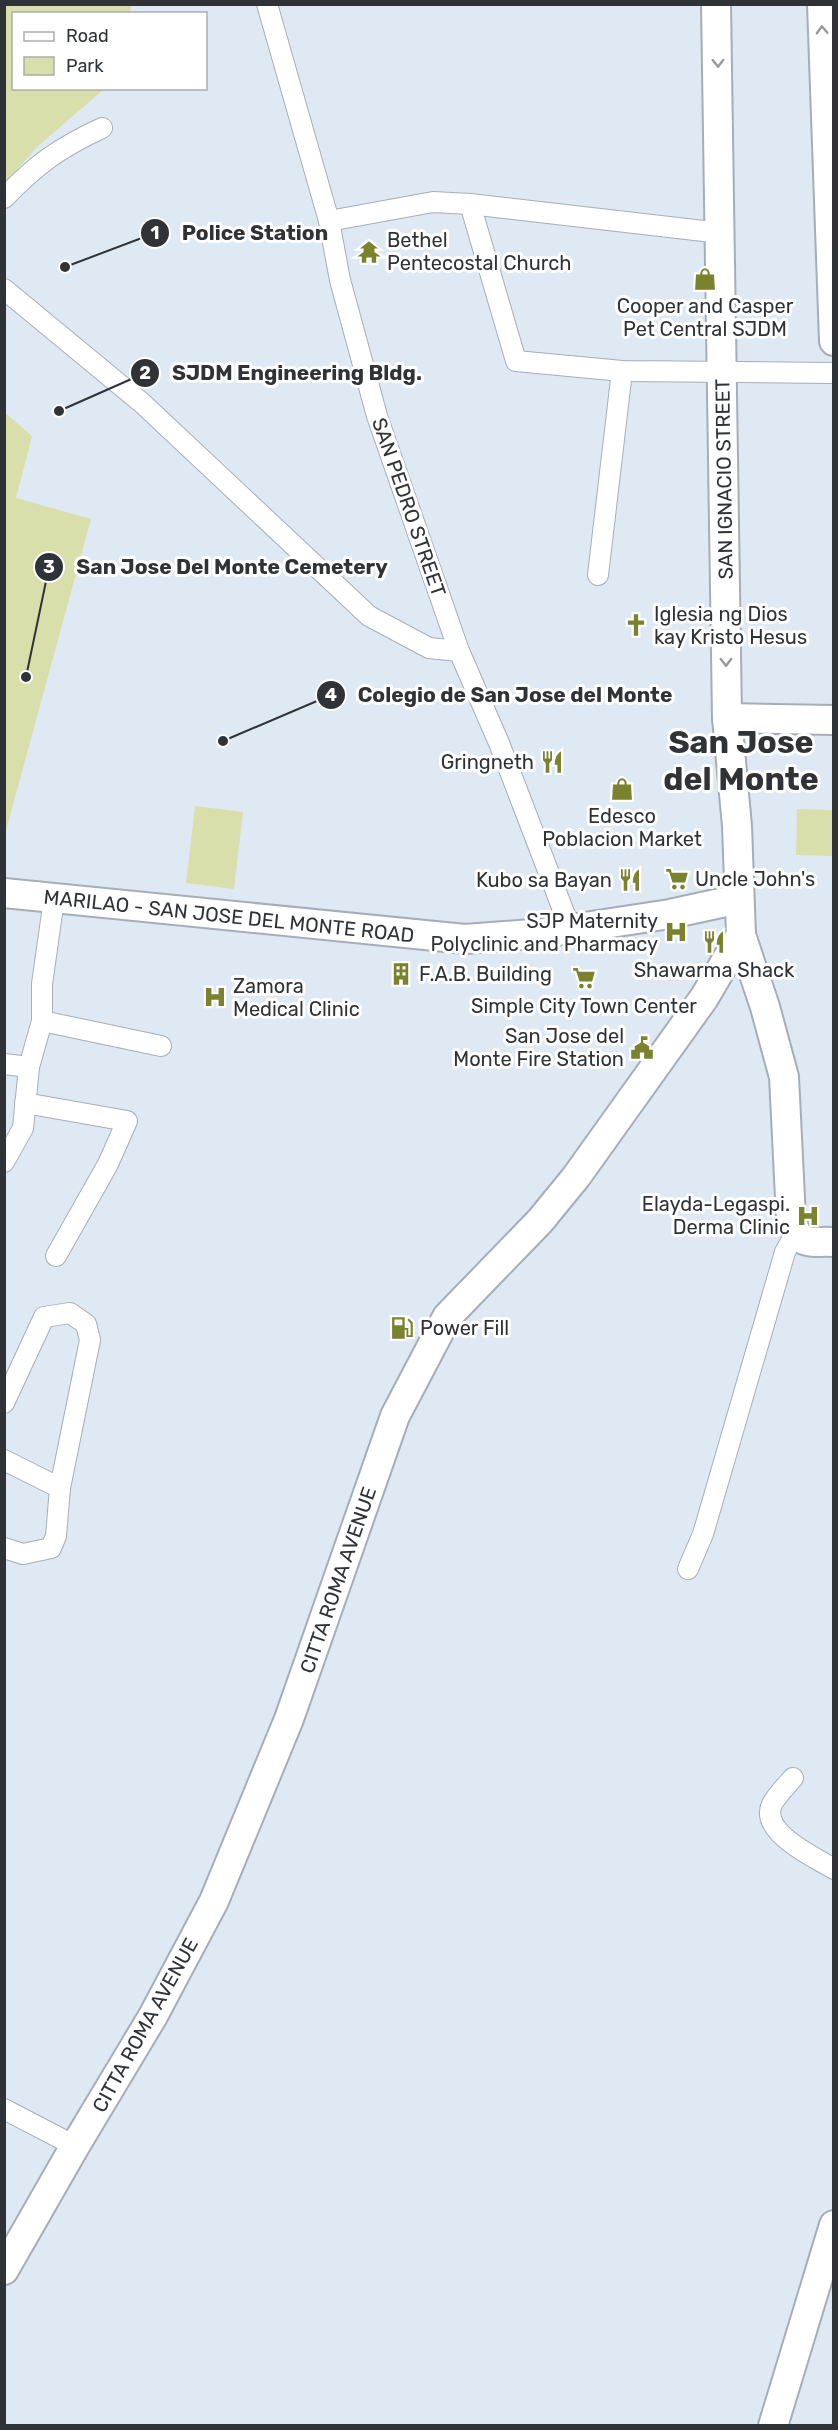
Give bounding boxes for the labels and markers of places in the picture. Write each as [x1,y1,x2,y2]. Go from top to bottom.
callout: Police Station [140,214,340,253]
place label: Bethel Pentecostal Church [387,228,571,275]
temple icon: Bethel Pentecostal Church [356,239,382,265]
shop icon: Cooper and Casper Pet Central SJDM [692,266,718,292]
place label: Cooper and Casper Pet Central SJDM [617,294,794,341]
callout: SJDM Engineering Bldg. [130,354,434,393]
callout: San Jose Del Monte Cemetery [34,548,399,587]
place label: Iglesia ng Dios kay Kristo Hesus [654,602,807,649]
church icon: Iglesia ng Dios kay Kristo Hesus [623,612,649,638]
callout: Colegio de San Jose del Monte [316,675,685,714]
restaurant icon: Gringneth [539,749,565,775]
place label: Gringneth [441,750,534,774]
shop icon: Edesco Poblacion Market [609,776,635,802]
place label: Edesco Poblacion Market [542,804,702,851]
supermarket icon: Uncle John's [664,866,690,892]
restaurant icon: Kubo sa Bayan [617,867,643,893]
place label: Uncle John's [695,867,815,891]
place label: Kubo sa Bayan [476,868,612,892]
place label: SJP Maternity Polyclinic and Pharmacy [430,909,658,956]
hospital icon: SJP Maternity Polyclinic and Pharmacy [663,919,689,945]
restaurant icon: Shawarma Shack [701,929,727,955]
place label: Shawarma Shack [634,958,795,982]
building icon: F.A.B. Building [388,961,414,987]
place label: F.A.B. Building [419,962,552,986]
supermarket icon: Simple City Town Center [571,965,597,991]
place label: Zamora Medical Clinic [233,974,360,1021]
hospital icon: Zamora Medical Clinic [202,984,228,1010]
place label: Simple City Town Center [471,994,697,1018]
place label: San Jose del Monte Fire Station [453,1024,624,1071]
public building icon: San Jose del Monte Fire Station [629,1035,655,1061]
place label: Elayda-Legaspi. Derma Clinic [642,1192,790,1239]
hospital icon: Elayda-Legaspi. Derma Clinic [795,1203,821,1229]
fuel station icon: Power Fill [389,1315,415,1341]
place label: Power Fill [420,1316,509,1340]

